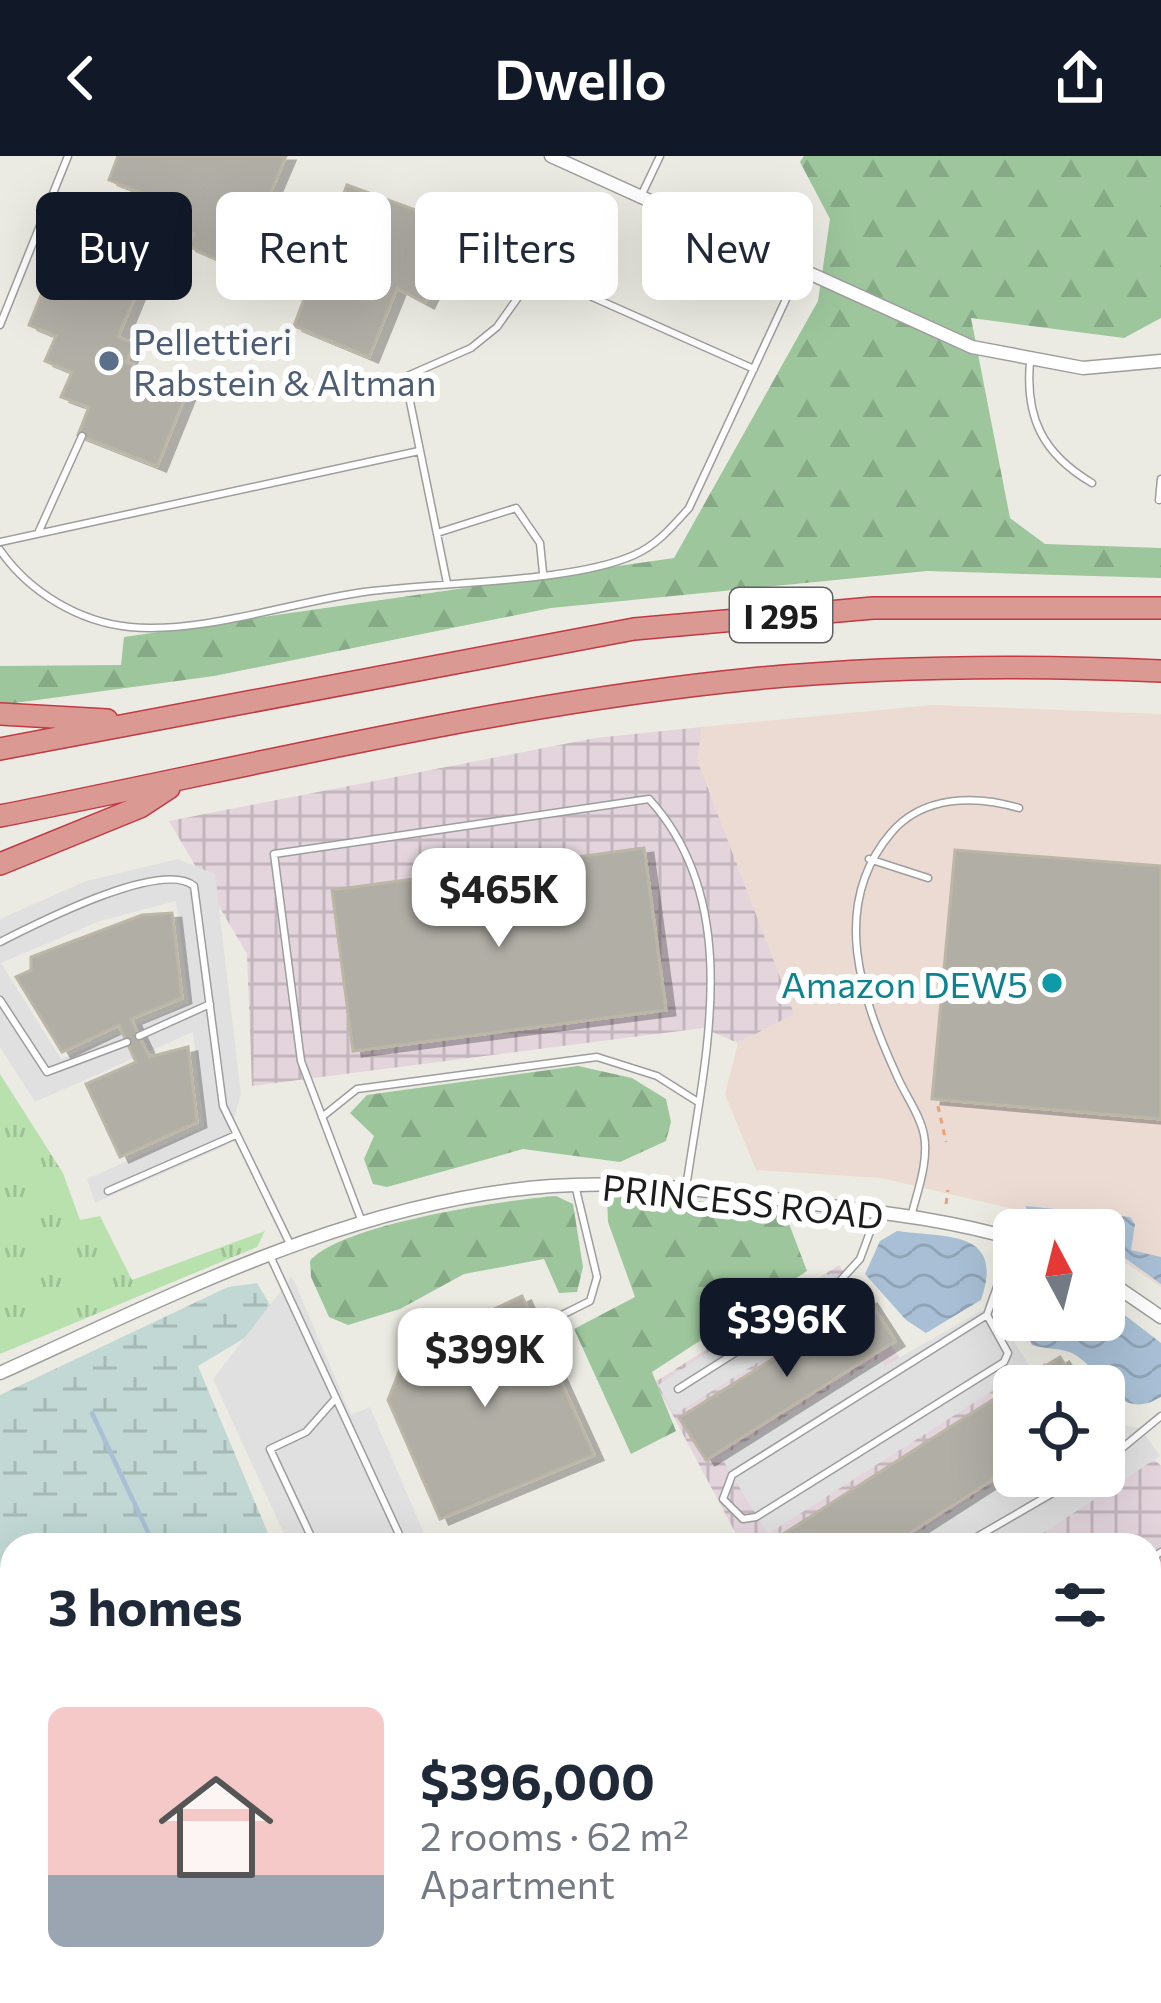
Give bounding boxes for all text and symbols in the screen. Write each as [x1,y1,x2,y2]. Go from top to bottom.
icon: back [48,45,114,111]
text: Dwello [494,45,667,111]
icon: share [1047,45,1113,111]
chip: Buy [36,192,192,300]
chip: Rent [216,192,391,300]
chip: Filters [415,192,618,300]
chip: New [642,192,813,300]
place label: Pellettieri Rabstein & Altman [133,318,436,403]
marker: Pellettieri Rabstein & Altman [96,348,122,374]
road number: I 295 [730,588,832,642]
pin: $465K [415,848,583,950]
text: $465K [439,863,559,911]
place label: Amazon DEW5 [781,961,1028,1005]
marker: Amazon DEW5 [1039,970,1065,996]
street label: PRINCESS ROAD [600,1163,886,1237]
north arrow [993,1209,1125,1341]
map controls [993,1209,1125,1497]
pin: $396K [703,1278,871,1380]
text: $396K [727,1293,847,1341]
pin: $399K [401,1308,569,1410]
text: $399K [425,1323,545,1371]
button: locate [993,1365,1125,1497]
icon: filters [1047,1572,1113,1638]
text: 3 homes [48,1574,243,1637]
text: $396,000 [420,1748,655,1811]
icon: home [144,1755,288,1899]
text: 2 rooms · 62 m² [420,1811,689,1859]
text: Apartment [420,1859,615,1907]

